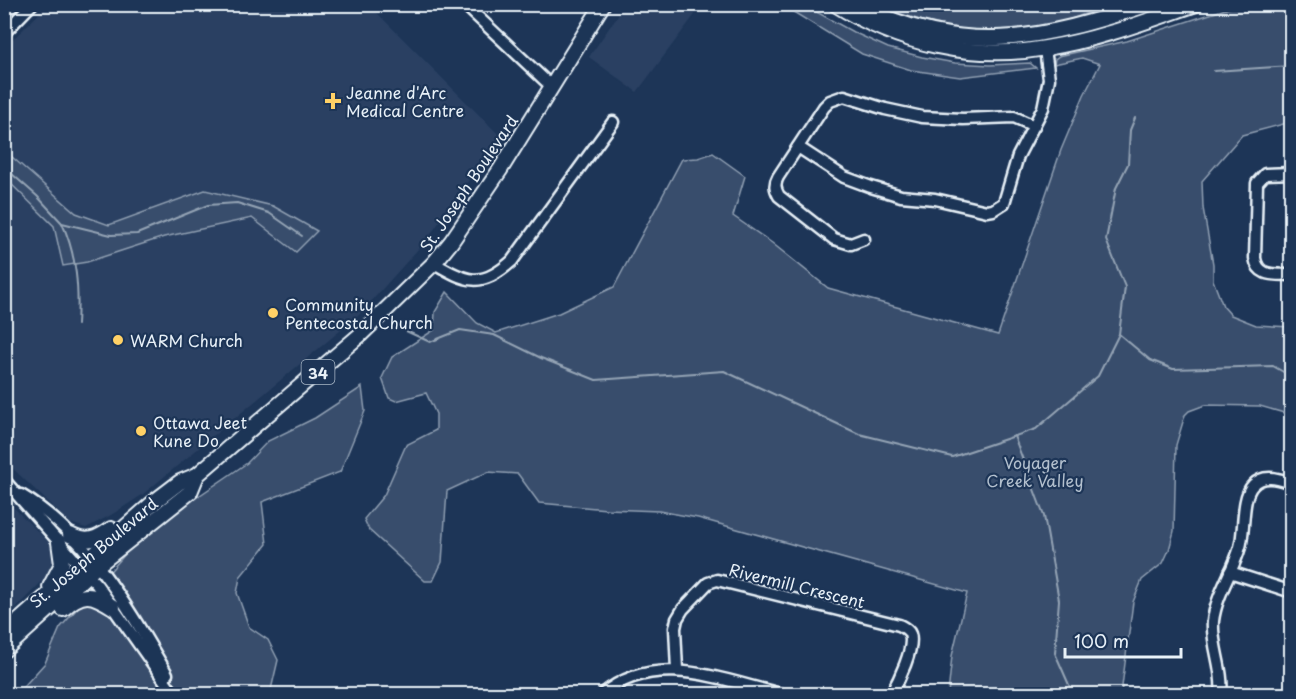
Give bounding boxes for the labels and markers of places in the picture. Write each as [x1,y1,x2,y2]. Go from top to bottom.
place label: Jeanne d'Arc Medical Centre [346,80,464,122]
marker: Jeanne d'Arc Medical Centre [324,92,342,110]
place label: Community Pentecostal Church [285,292,433,334]
marker: Community Pentecostal Church [266,306,280,320]
place label: WARM Church [130,328,243,352]
marker: WARM Church [111,333,125,347]
place label: Ottawa Jeet Kune Do [153,410,248,452]
marker: Ottawa Jeet Kune Do [134,424,148,438]

